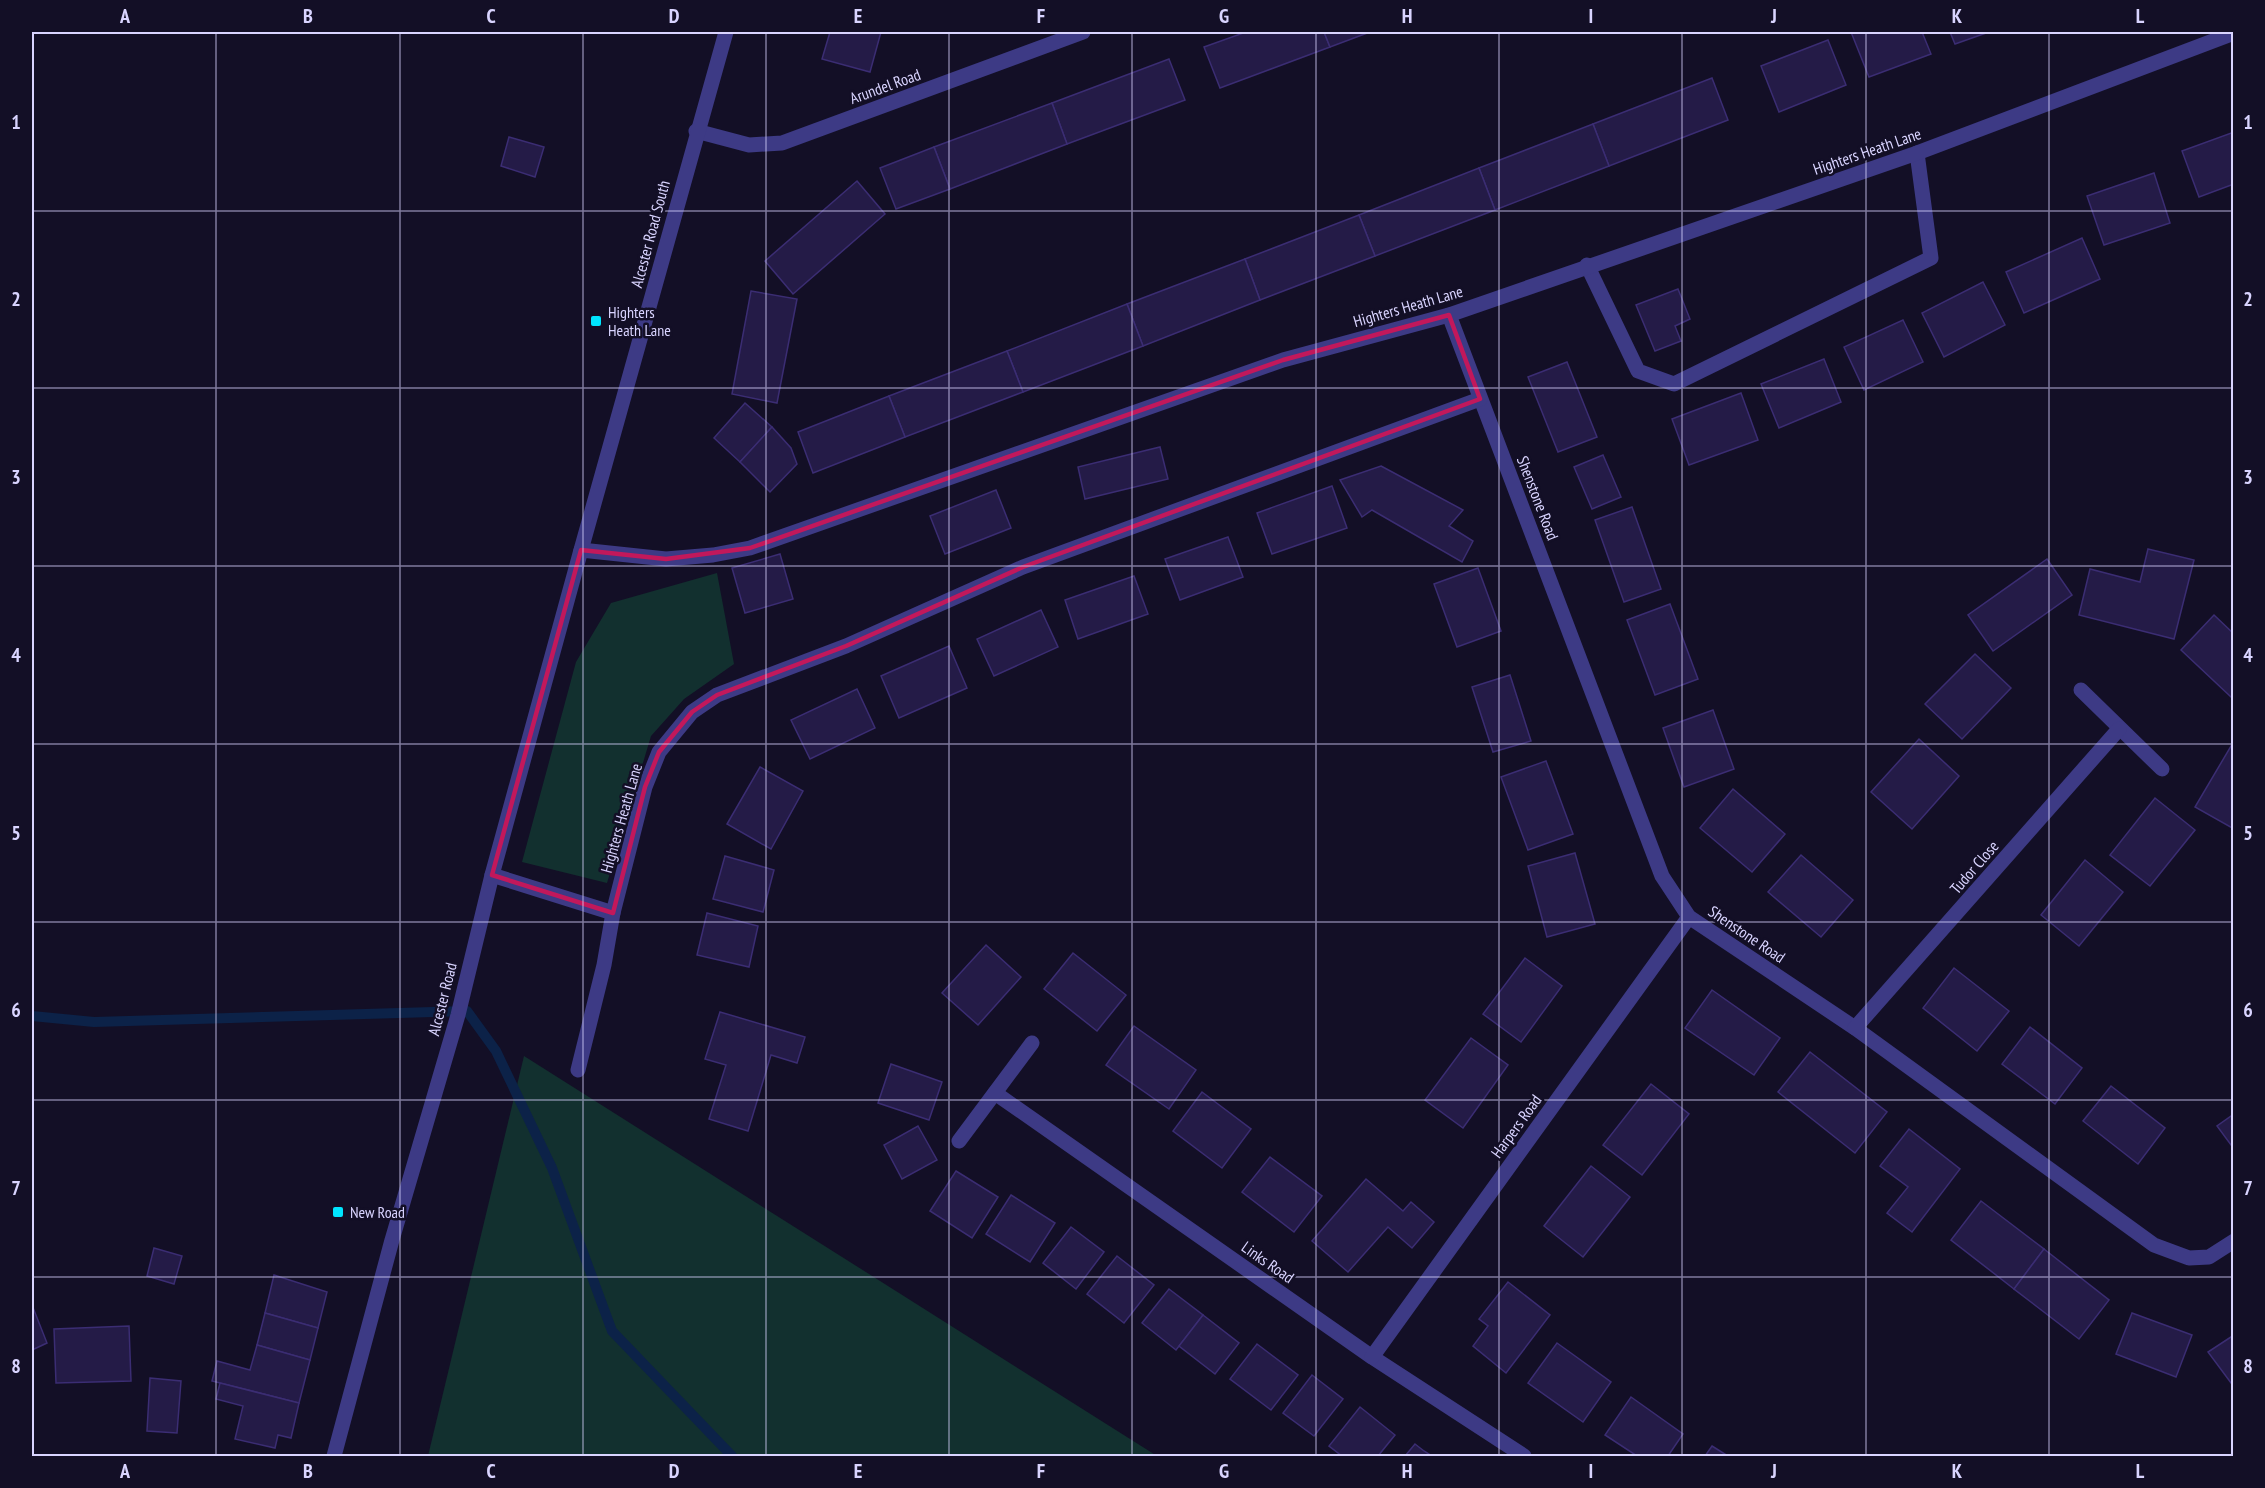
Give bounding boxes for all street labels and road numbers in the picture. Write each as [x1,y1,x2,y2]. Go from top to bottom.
street label: Arundel Road [847,64,923,108]
street label: Highters Heath Lane [1810,123,1924,179]
street label: Alcester Road South [626,178,674,290]
street label: Highters Heath Lane [1351,281,1465,331]
street label: Shenstone Road [1513,453,1563,543]
street label: Highters Heath Lane [596,761,646,875]
street label: Tudor Close [1945,836,2003,898]
street label: Shenstone Road [1705,901,1789,967]
street label: Alcester Road [423,960,461,1038]
street label: Harpers Road [1486,1090,1546,1162]
street label: Links Road [1238,1237,1298,1287]

